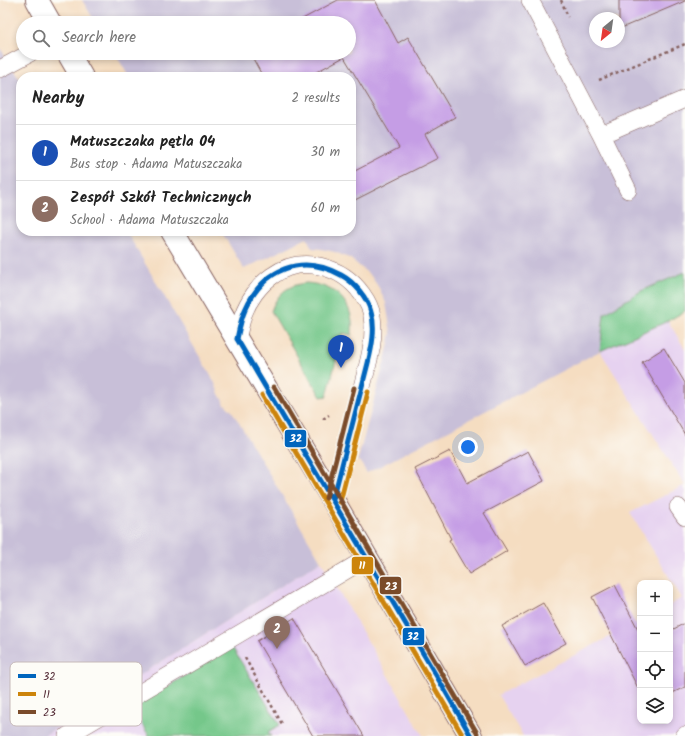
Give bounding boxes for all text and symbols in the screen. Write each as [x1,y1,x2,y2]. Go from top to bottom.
north arrow [589,12,625,48]
search box [16,16,356,60]
text: Search here [62,26,136,50]
icon: search [30,27,52,49]
text: Nearby [32,85,84,112]
text: 2 results [292,88,340,109]
text: Matuszczaka pętla 04 [70,130,215,154]
text: 1 [43,142,47,163]
text: 30 m [311,142,340,163]
text: Bus stop · Adama Matuszczaka [70,154,242,175]
text: Zespół Szkół Technicznych [70,186,251,210]
text: 2 [41,198,49,219]
text: 60 m [311,198,340,219]
text: School · Adama Matuszczaka [70,210,229,231]
pin: 1 [328,335,354,368]
line badge: 32 [284,429,307,448]
text: 32 [289,430,302,448]
your location [458,437,478,457]
line badge: 11 [351,556,374,575]
text: 11 [359,557,366,575]
line badge: 23 [379,576,402,595]
text: 23 [385,578,397,596]
map controls [637,580,673,724]
button: + [637,580,673,616]
pin: 2 [264,616,290,649]
button: − [637,616,673,652]
line badge: 32 [402,627,425,646]
text: 32 [406,628,419,646]
button: locate [637,652,673,688]
legend [10,662,142,726]
text: 32 [43,668,56,686]
text: 11 [43,686,50,704]
button: layers [637,688,673,724]
text: 23 [43,704,56,722]

